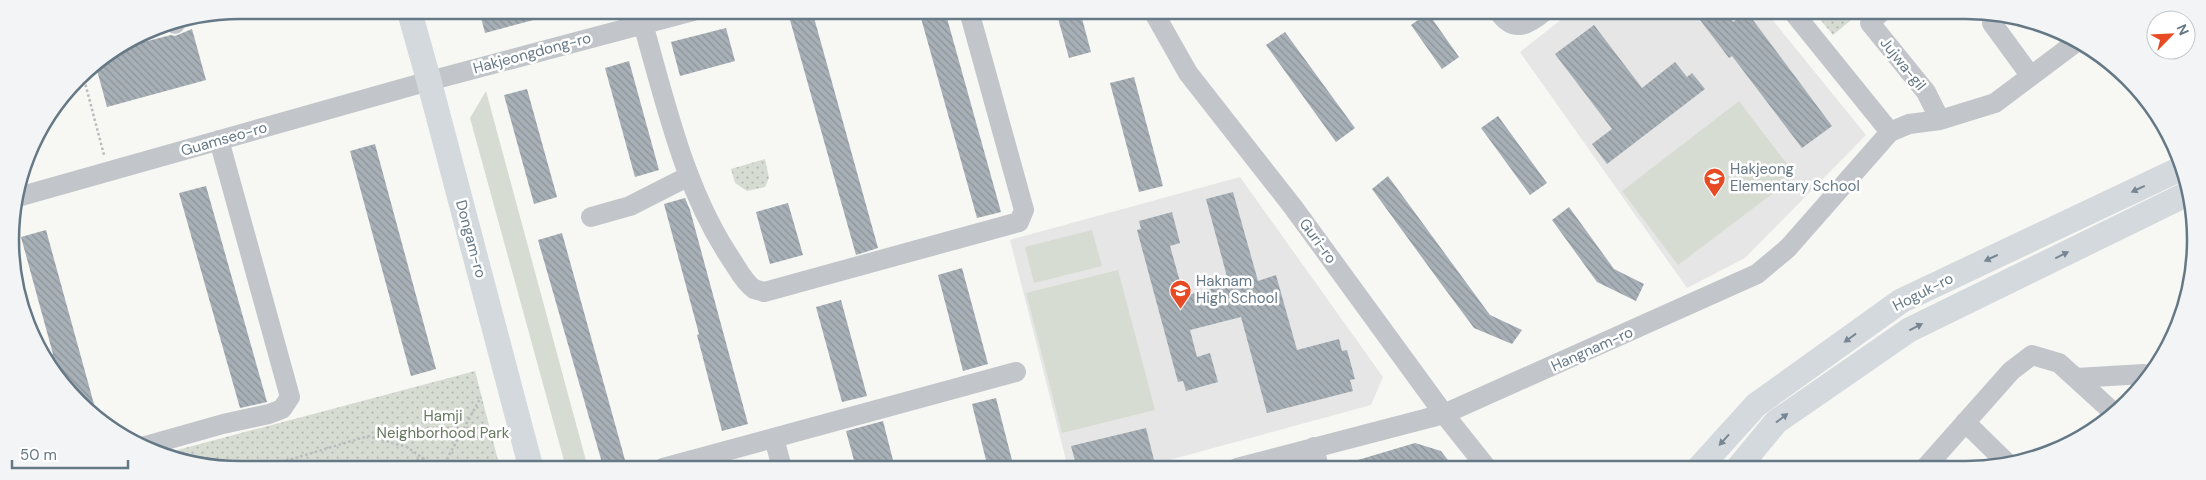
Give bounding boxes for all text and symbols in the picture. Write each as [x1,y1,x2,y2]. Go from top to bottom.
north arrow [2146,10,2196,60]
text: N [2173,21,2193,38]
street label: Hakjeongdong-ro [471,28,593,78]
street label: Jujwa-gil [1876,33,1930,95]
street label: Guamseo-ro [179,117,269,161]
place label: Hakjeong Elementary School [1730,159,1860,196]
school or university icon: Hakjeong Elementary School [1702,166,1726,197]
one-way arrow [2131,185,2145,193]
street label: Dongam-ro [451,198,491,280]
street label: Guri-ro [1295,214,1341,268]
one-way arrow [2055,251,2069,259]
one-way arrow [1984,255,1998,263]
street label: Hoguk-ro [1889,268,1957,316]
place label: Haknam High School [1196,271,1278,308]
school or university icon: Haknam High School [1168,278,1192,309]
street label: Hangnam-ro [1548,322,1636,376]
one-way arrow [1909,323,1923,331]
one-way arrow [1844,332,1857,343]
park label: Hamji Neighborhood Park [377,406,510,443]
one-way arrow [1775,413,1788,424]
one-way arrow [1719,433,1730,446]
scale bar [12,438,129,470]
text: 50 m [20,445,57,465]

